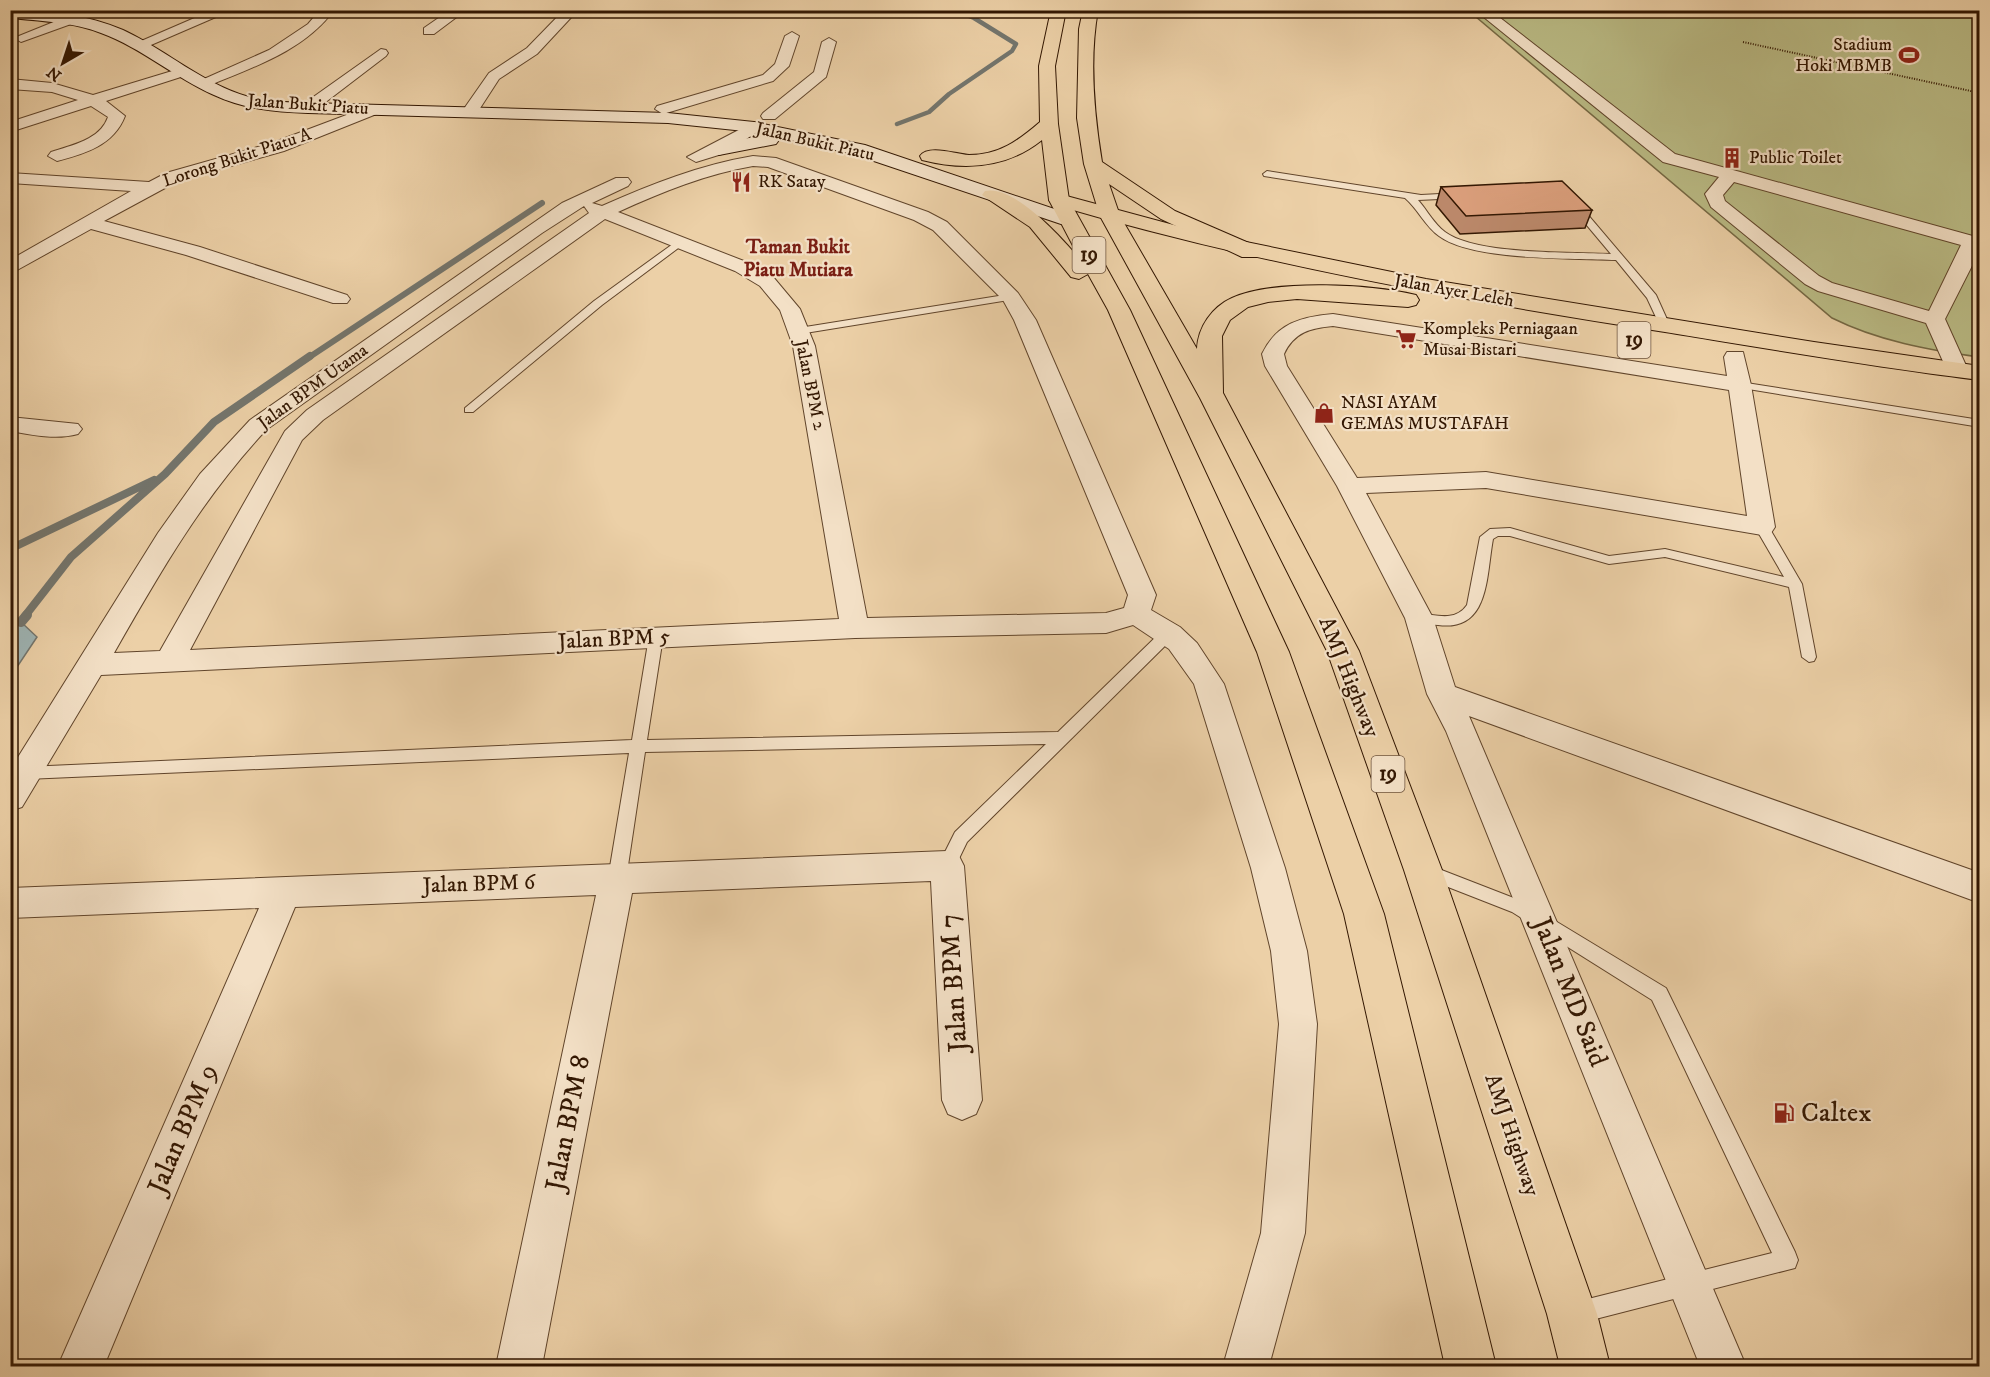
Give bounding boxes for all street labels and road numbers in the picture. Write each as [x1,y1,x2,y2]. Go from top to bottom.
street label: Jalan Bukit Piatu [245,90,370,120]
street label: Jalan Bukit Piatu [752,117,877,166]
street label: Lorong Bukit Piatu A [160,123,315,192]
road number: 19 [1072,237,1106,273]
street label: Jalan Ayer Leleh [1390,269,1516,312]
road number: 19 [1618,322,1650,358]
street label: Jalan BPM 2 [789,336,830,432]
street label: Jalan BPM Utama [252,339,373,436]
street label: AMJ Highway [1313,613,1386,742]
street label: Jalan BPM 5 [555,623,671,656]
road number: 19 [1372,756,1404,792]
street label: Jalan BPM 6 [420,868,537,900]
street label: Jalan MD Said [1524,910,1616,1072]
street label: Jalan BPM 7 [932,913,976,1056]
street label: Jalan BPM 8 [538,1052,598,1197]
street label: Jalan BPM 9 [139,1059,226,1202]
street label: AMJ Highway [1478,1070,1546,1200]

